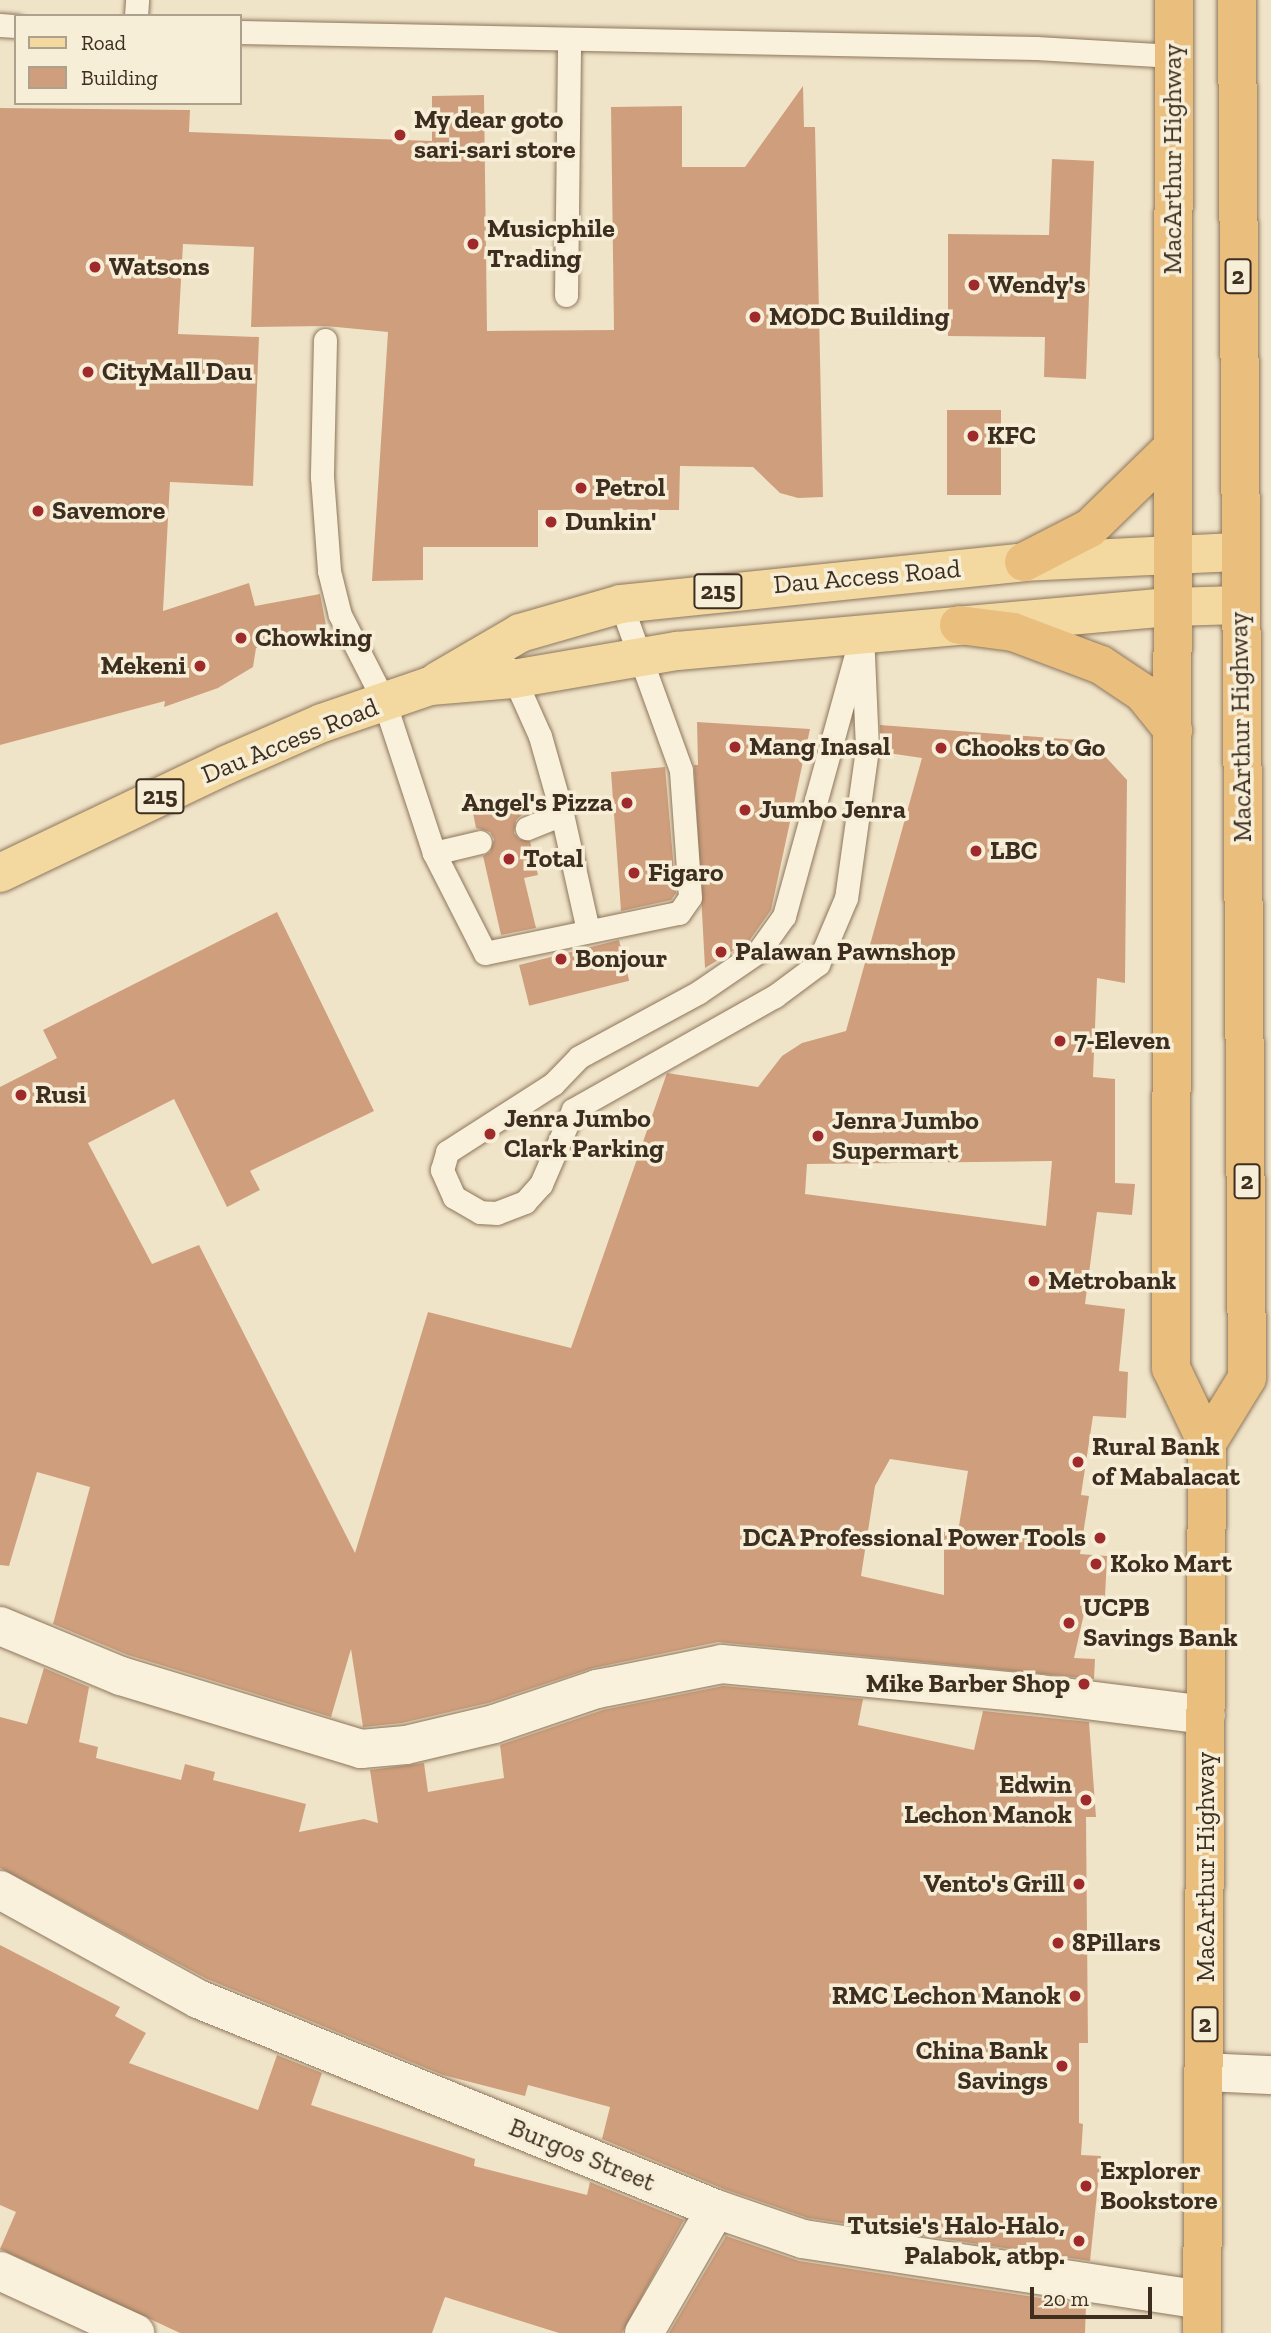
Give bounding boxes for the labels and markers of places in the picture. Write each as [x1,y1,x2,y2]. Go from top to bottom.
place label: My dear goto sari-sari store [414,104,575,166]
marker: My dear goto sari-sari store [392,127,408,143]
place label: Musicphile Trading [487,213,615,274]
marker: Musicphile Trading [465,236,481,252]
place label: Watsons [109,251,210,283]
marker: Watsons [87,259,103,275]
place label: Wendy's [988,269,1086,301]
marker: Wendy's [966,277,982,293]
place label: MODC Building [769,301,949,333]
marker: MODC Building [747,309,763,325]
place label: CityMall Dau [102,356,252,388]
marker: CityMall Dau [80,364,96,380]
place label: KFC [987,420,1036,452]
marker: KFC [965,428,981,444]
place label: Petrol [595,472,665,504]
marker: Petrol [573,480,589,496]
place label: Savemore [52,495,165,527]
marker: Savemore [30,503,46,519]
place label: Dunkin' [565,506,656,538]
marker: Dunkin' [543,514,559,530]
place label: Chowking [255,622,372,654]
marker: Chowking [233,630,249,646]
place label: Mekeni [101,650,186,682]
marker: Mekeni [192,658,208,674]
place label: Mang Inasal [749,731,890,763]
place label: Chooks to Go [955,732,1105,764]
marker: Mang Inasal [727,739,743,755]
marker: Chooks to Go [933,740,949,756]
place label: Angel's Pizza [461,787,613,819]
place label: Jumbo Jenra [759,794,906,826]
marker: Angel's Pizza [619,795,635,811]
marker: Jumbo Jenra [737,802,753,818]
place label: LBC [990,835,1037,867]
place label: Total [523,843,583,875]
marker: LBC [968,843,984,859]
marker: Total [501,851,517,867]
place label: Figaro [648,857,724,889]
marker: Figaro [626,865,642,881]
place label: Palawan Pawnshop [735,936,956,968]
place label: Bonjour [575,943,667,975]
marker: Palawan Pawnshop [713,944,729,960]
marker: Bonjour [553,951,569,967]
place label: 7-Eleven [1074,1025,1171,1057]
marker: 7-Eleven [1052,1033,1068,1049]
place label: Rusi [35,1079,86,1111]
marker: Rusi [13,1087,29,1103]
place label: Jenra Jumbo Clark Parking [504,1103,664,1164]
place label: Jenra Jumbo Supermart [832,1105,979,1166]
marker: Jenra Jumbo Clark Parking [482,1126,498,1142]
marker: Jenra Jumbo Supermart [810,1128,826,1144]
place label: Metrobank [1048,1265,1176,1297]
marker: Metrobank [1026,1273,1042,1289]
place label: Rural Bank of Mabalacat [1092,1431,1240,1492]
marker: Rural Bank of Mabalacat [1070,1454,1086,1470]
place label: DCA Professional Power Tools [741,1522,1086,1554]
marker: DCA Professional Power Tools [1092,1530,1108,1546]
place label: Koko Mart [1110,1548,1232,1580]
marker: Koko Mart [1088,1556,1104,1572]
place label: UCPB Savings Bank [1083,1592,1238,1654]
marker: UCPB Savings Bank [1061,1615,1077,1631]
place label: Mike Barber Shop [865,1668,1070,1700]
marker: Mike Barber Shop [1076,1676,1092,1692]
place label: Edwin Lechon Manok [904,1769,1072,1830]
marker: Edwin Lechon Manok [1078,1792,1094,1808]
place label: Vento's Grill [923,1868,1065,1900]
marker: Vento's Grill [1071,1876,1087,1892]
place label: 8Pillars [1072,1927,1161,1959]
marker: 8Pillars [1050,1935,1066,1951]
place label: RMC Lechon Manok [832,1980,1061,2012]
marker: RMC Lechon Manok [1067,1988,1083,2004]
place label: China Bank Savings [916,2035,1048,2096]
marker: China Bank Savings [1054,2058,1070,2074]
place label: Explorer Bookstore [1100,2155,1218,2216]
marker: Explorer Bookstore [1078,2178,1094,2194]
place label: Tutsie's Halo-Halo, Palabok, atbp. [847,2210,1065,2272]
marker: Tutsie's Halo-Halo, Palabok, atbp. [1071,2233,1087,2249]

